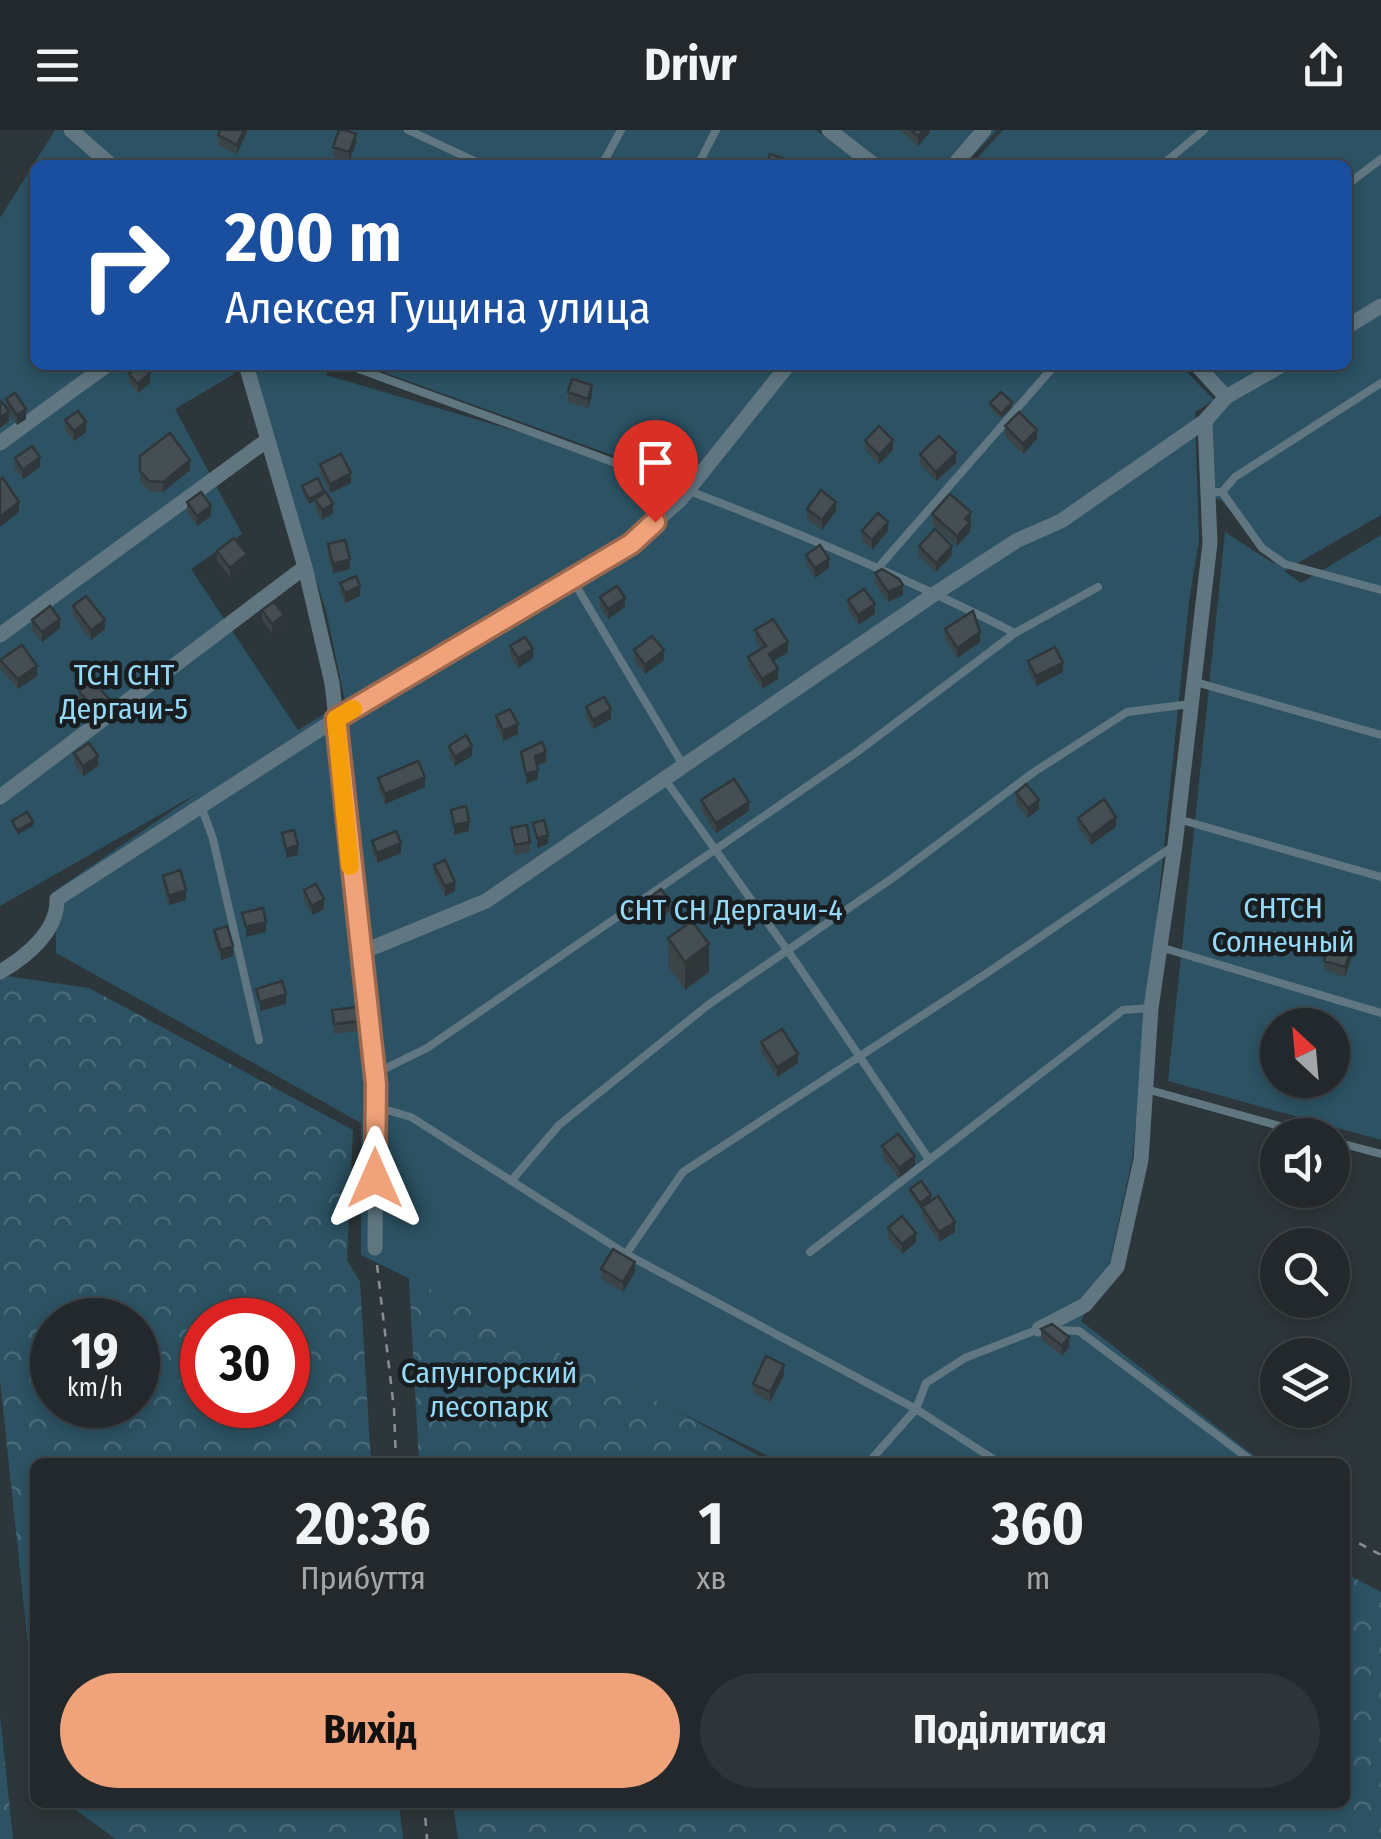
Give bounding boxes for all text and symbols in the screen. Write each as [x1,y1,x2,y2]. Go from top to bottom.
icon: menu [30,38,85,93]
text: Drivr [644,38,737,92]
icon: share [1296,38,1351,93]
text: 200 m [225,196,402,280]
icon: right [60,200,190,330]
text: Алексея Гущина улица [225,281,651,335]
pin [613,420,698,523]
icon: arrive [628,435,683,490]
park label: ТСН СНТ Дергачи-5 [59,657,188,727]
park label: СНТСН Солнечный [1211,890,1355,960]
park label: СНТ СН Дергачи-4 [619,892,843,928]
north arrow [1260,1008,1350,1098]
map controls [1260,1008,1350,1428]
button: sound [1260,1118,1350,1208]
position arrow [323,1126,427,1230]
button: search [1260,1228,1350,1318]
speed limit sign: 30 [180,1298,310,1428]
text: 19 [71,1321,118,1381]
button: layers [1260,1338,1350,1428]
park label: Сапунгорский лесопарк [401,1355,577,1425]
text: km/h [67,1373,123,1403]
text: 20:36 [296,1488,431,1560]
text: 1 [699,1488,724,1560]
text: 360 [992,1488,1084,1560]
text: Прибуття [300,1559,426,1597]
text: хв [696,1559,726,1597]
text: m [1026,1559,1050,1597]
button: Вихід [60,1673,680,1788]
button: Поділитися [700,1673,1320,1788]

